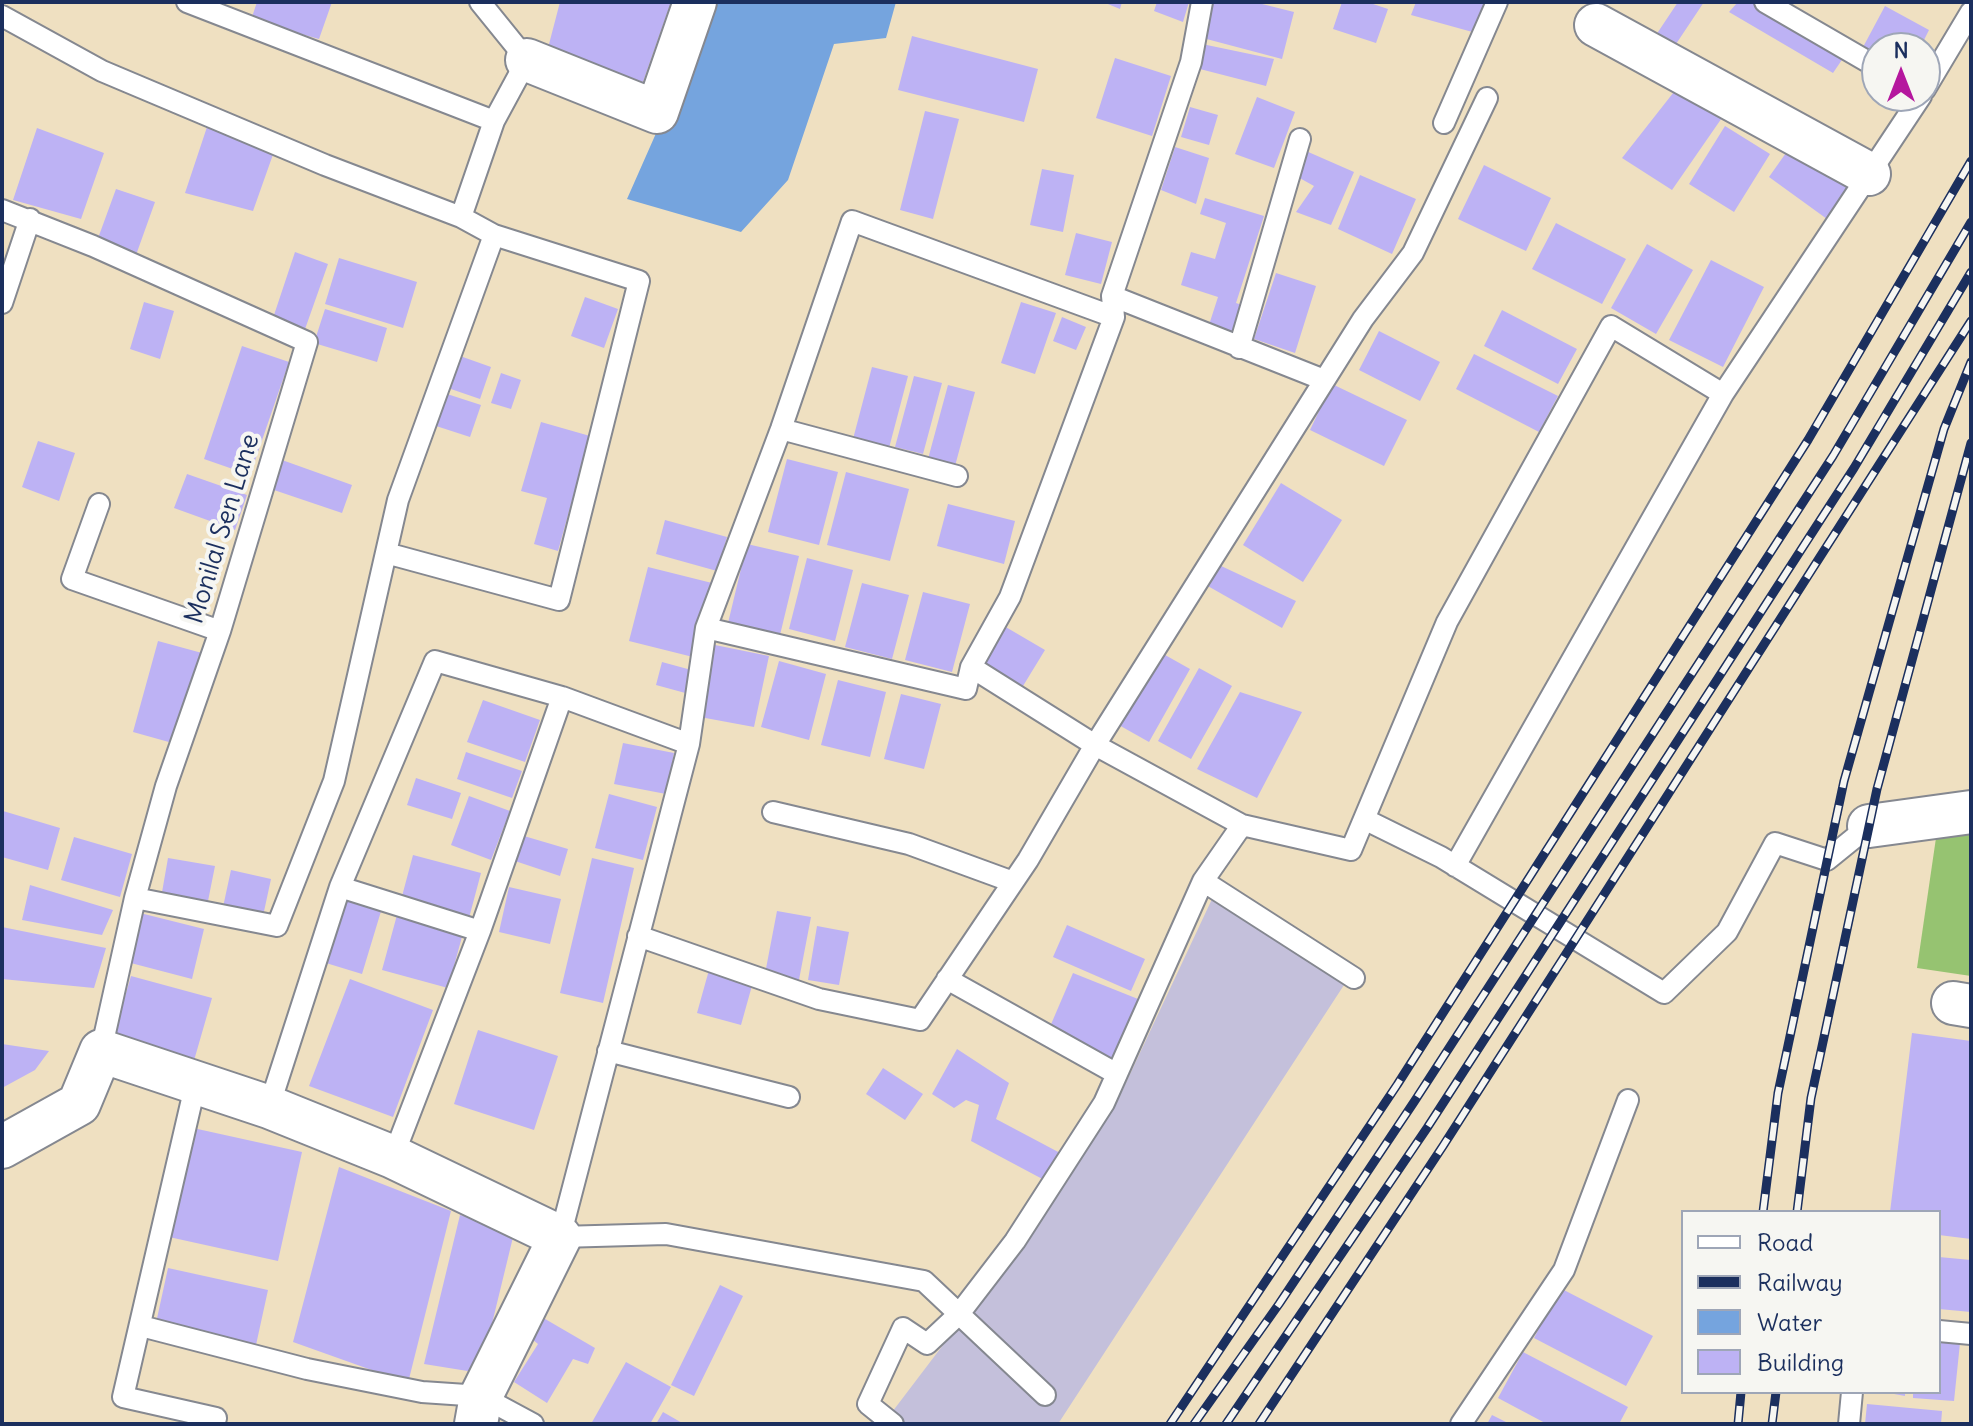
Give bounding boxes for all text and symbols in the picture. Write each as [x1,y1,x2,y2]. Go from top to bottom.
north arrow [1861,32,1941,112]
text: N [1893,36,1909,64]
street label: Monilal Sen Lane [179,430,267,628]
legend [1681,1210,1941,1394]
text: Road [1757,1227,1813,1257]
text: Railway [1757,1267,1843,1297]
text: Water [1757,1307,1822,1337]
text: Building [1757,1347,1844,1377]

